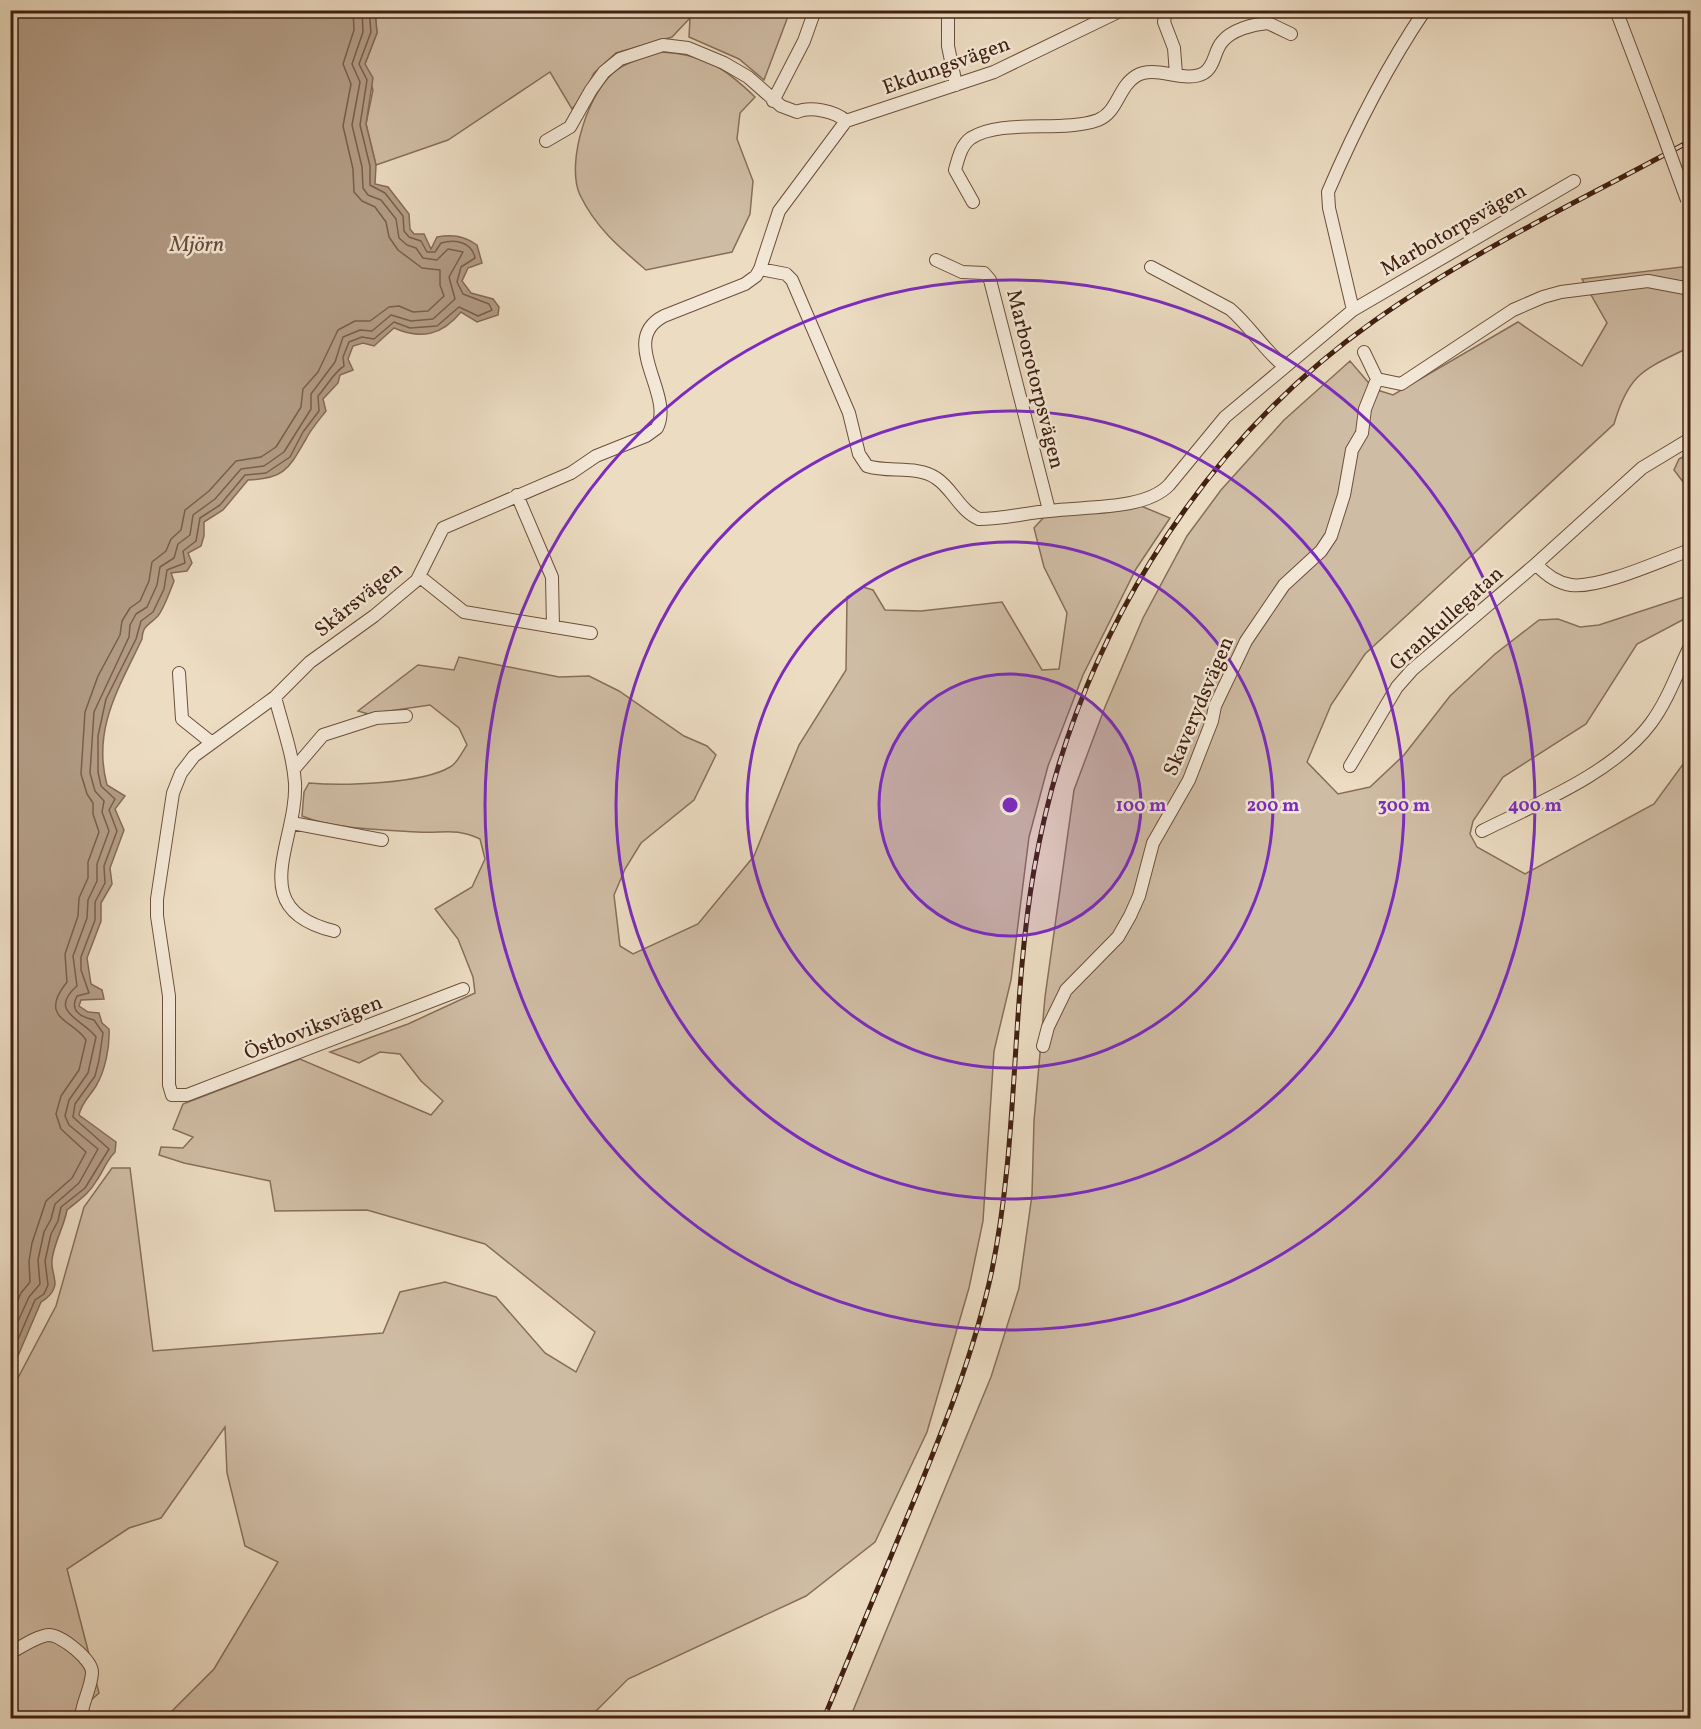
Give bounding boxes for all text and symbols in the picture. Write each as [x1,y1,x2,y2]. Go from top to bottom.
street label: Ekdungsvägen [879,30,1014,103]
street label: Marbotorpsvägen [1375,177,1532,284]
water label: Mjörn [169,230,224,261]
street label: Marborotorpsvägen [998,287,1071,472]
street label: Skårsvägen [309,556,409,645]
street label: Grankullegatan [1384,560,1510,678]
street label: Skaverydsvägen [1157,632,1242,781]
text: 100 m [1116,794,1166,819]
text: 200 m [1247,794,1299,819]
text: 300 m [1378,794,1430,819]
text: 400 m [1508,794,1562,819]
centre of rings [1000,795,1020,815]
street label: Östboviksvägen [240,989,387,1068]

